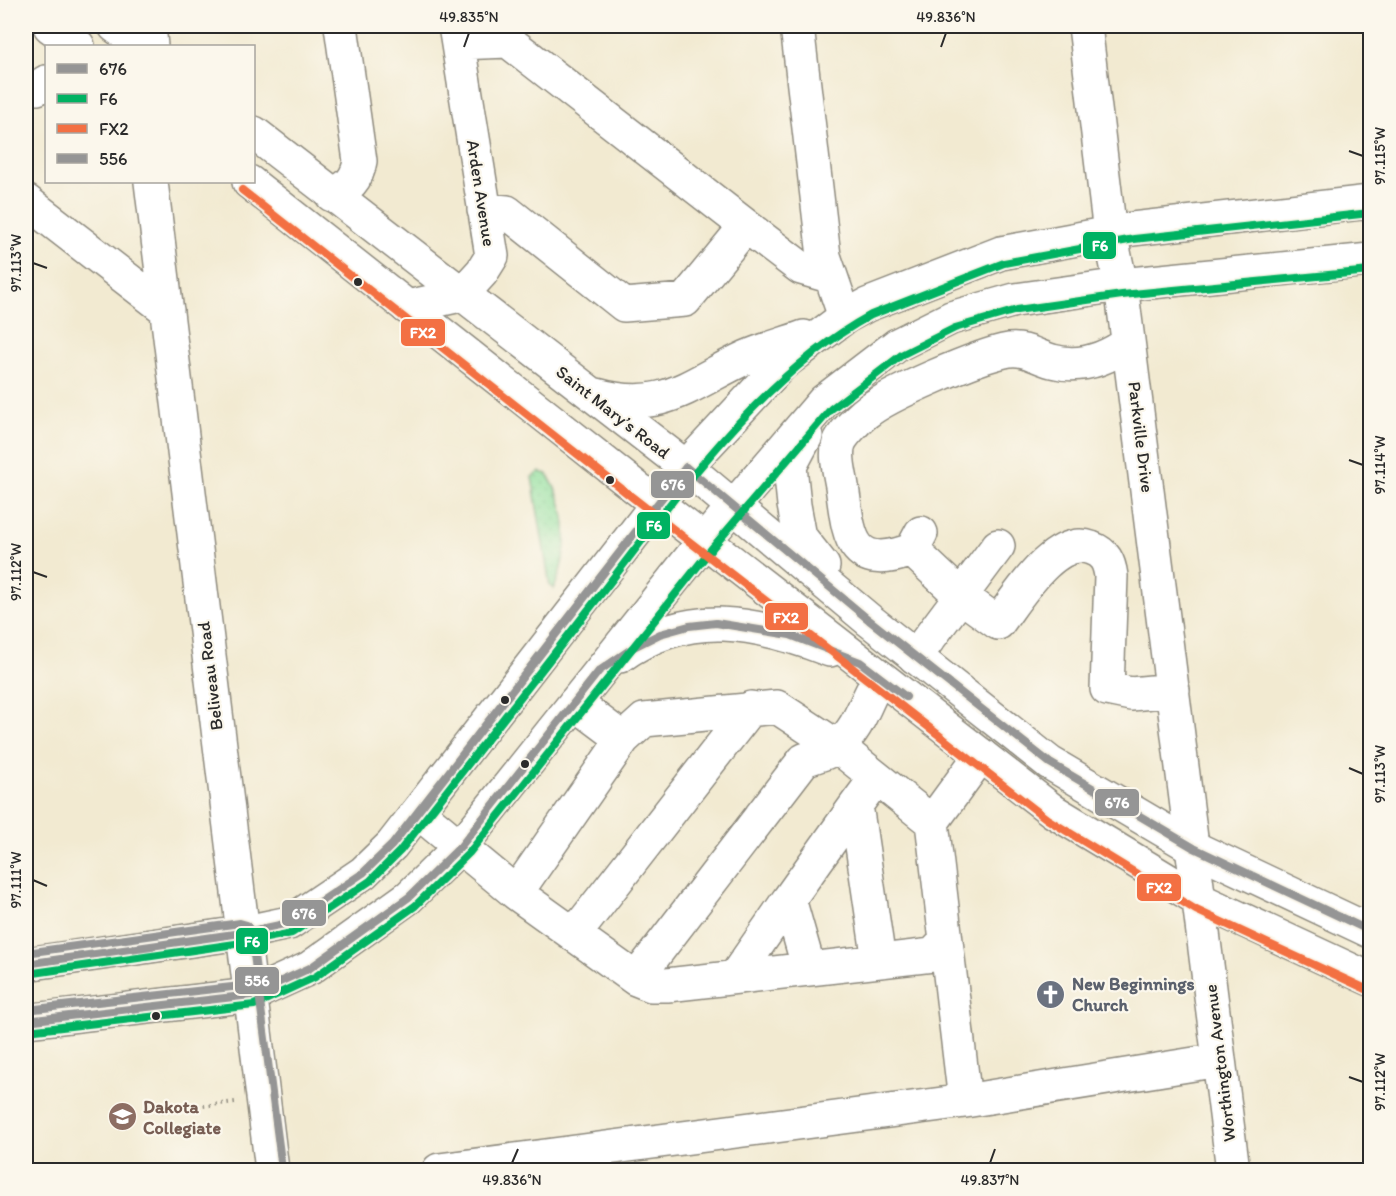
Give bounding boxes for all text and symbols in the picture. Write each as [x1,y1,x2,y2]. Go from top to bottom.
text: 49.835°N [439,8,499,26]
text: 49.836°N [916,8,976,26]
legend [45,45,255,183]
text: 676 [99,58,127,80]
text: F6 [99,88,118,110]
text: FX2 [99,118,129,140]
text: 97.115°W [1371,127,1389,185]
street label: Arden Avenue [462,138,500,248]
text: 556 [99,148,127,170]
line badge: F6 [1082,231,1117,260]
text: 97.113°W [7,234,25,292]
text: F6 [1092,236,1109,255]
unlabelled marker [352,276,364,288]
line badge: FX2 [400,318,446,347]
text: FX2 [410,323,437,342]
street label: Saint Mary’s Road [552,361,675,463]
street label: Parkville Drive [1123,380,1159,494]
text: 97.114°W [1371,435,1389,495]
line badge: 676 [650,470,695,499]
unlabelled marker [604,474,616,486]
text: 676 [661,475,686,494]
line badge: F6 [636,511,671,540]
text: F6 [646,516,663,535]
text: 97.112°W [7,543,25,601]
line badge: FX2 [764,602,809,631]
text: FX2 [773,608,800,627]
street label: Beliveau Road [192,620,228,732]
unlabelled marker [499,694,511,706]
text: 97.113°W [1371,745,1389,803]
unlabelled marker [519,758,531,770]
line badge: 676 [1094,788,1140,817]
text: 676 [1105,793,1130,812]
text: 97.111°W [7,851,25,909]
line badge: FX2 [1136,873,1182,902]
text: FX2 [1146,878,1173,897]
line badge: 676 [281,899,327,927]
text: 676 [292,904,317,923]
line badge: F6 [235,927,269,955]
text: F6 [244,932,261,951]
line badge: 556 [234,966,280,995]
text: 556 [244,971,270,990]
place label: New Beginnings Church [1072,973,1195,1016]
church icon: New Beginnings Church [1035,978,1067,1010]
street label: Worthington Avenue [1199,983,1241,1143]
unlabelled marker [150,1010,162,1022]
text: 97.112°W [1371,1053,1389,1111]
place label: Dakota Collegiate [143,1096,221,1139]
school or university icon: Dakota Collegiate [106,1101,138,1133]
text: 49.836°N [482,1171,542,1189]
text: 49.837°N [961,1171,1019,1189]

